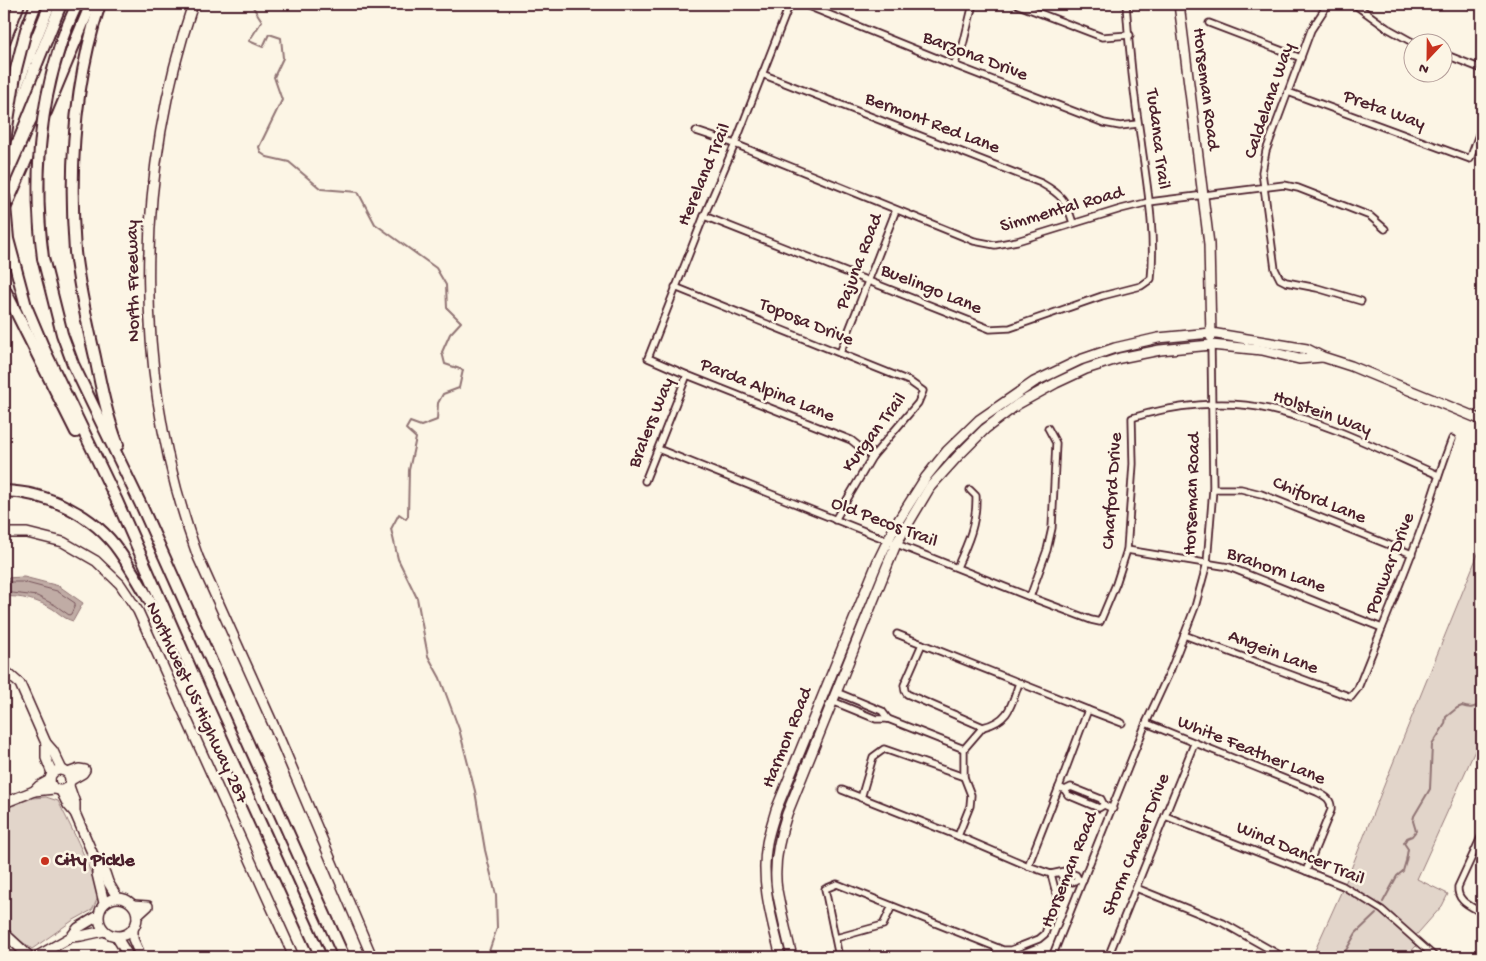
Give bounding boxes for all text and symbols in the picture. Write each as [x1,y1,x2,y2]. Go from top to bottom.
street label: Barzona Drive [918,26,1031,88]
street label: Horseman Road [1186,26,1224,153]
north arrow [1404,32,1454,82]
street label: Caldelana Way [1239,40,1301,162]
text: N [1417,58,1431,77]
street label: Preta Way [1339,85,1429,137]
street label: Tudanca Trail [1139,86,1175,191]
street label: Bermont Red Lane [860,87,1003,160]
street label: Hereland Trail [673,120,737,230]
street label: Simmental Road [998,181,1128,239]
street label: Pajuna Road [831,209,890,314]
street label: North Freeway [121,219,147,342]
street label: Buelingo Lane [876,259,985,321]
street label: Toposa Drive [754,293,857,352]
street label: Parda Alpina Lane [695,353,838,429]
street label: Bralers Way [623,374,681,472]
street label: Holstein Way [1270,386,1375,443]
street label: Kurgan Trail [838,389,912,477]
street label: Horseman Road [1179,430,1207,556]
street label: Charford Drive [1097,432,1129,550]
street label: Chiford Lane [1269,472,1369,530]
street label: Old Pecos Trail [827,492,941,554]
street label: Ponwar Drive [1361,510,1421,619]
street label: Brahorn Lane [1222,542,1329,600]
street label: Northwest US Highway 287 [139,599,253,808]
street label: Angein Lane [1225,625,1322,681]
street label: Harmon Road [757,683,819,792]
street label: White Feather Lane [1173,711,1329,791]
street label: Storm Chaser Drive [1098,770,1176,920]
street label: Horseman Road [1036,807,1104,931]
street label: Wind Dancer Trail [1232,817,1368,891]
place label: City Pickle [54,850,136,873]
marker: City Pickle [39,855,51,867]

